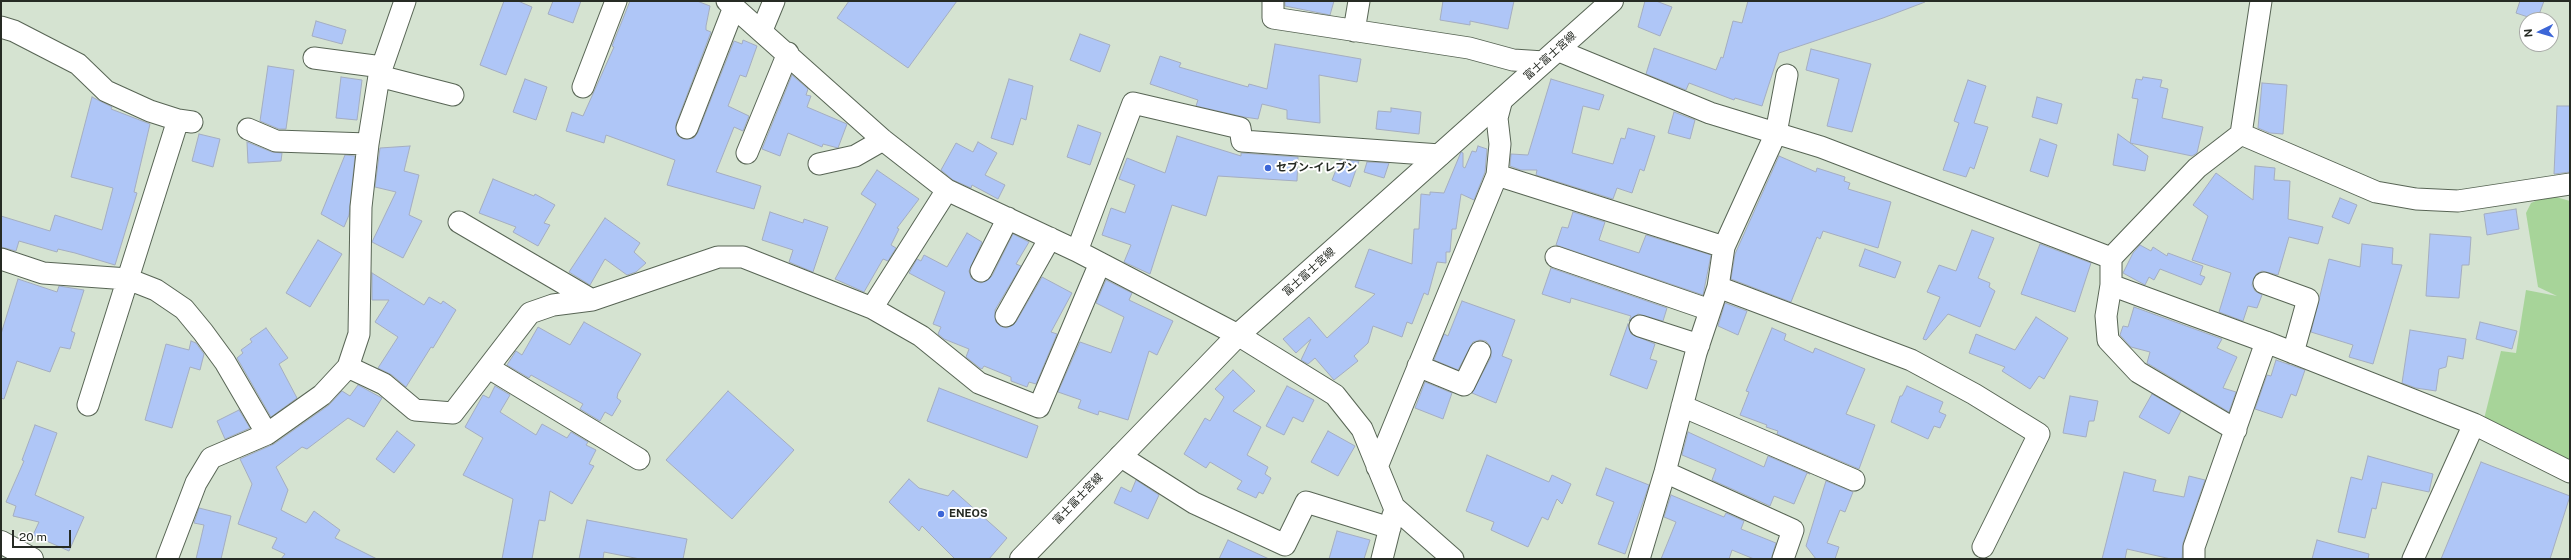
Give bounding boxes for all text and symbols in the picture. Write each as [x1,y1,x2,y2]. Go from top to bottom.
north arrow [2519,12,2559,52]
text: N [2522,28,2534,38]
street label: 富士富士宮線 [1521,29,1579,83]
place label: セブン-イレブン [1276,161,1357,175]
marker: セブン-イレブン [1263,163,1273,173]
street label: 富士富士宮線 [1280,245,1338,299]
street label: 富士富士宮線 [1050,471,1106,527]
place label: ENEOS [949,507,988,521]
marker: ENEOS [936,509,946,519]
scale bar [14,522,73,548]
text: 20 m [19,530,47,544]

